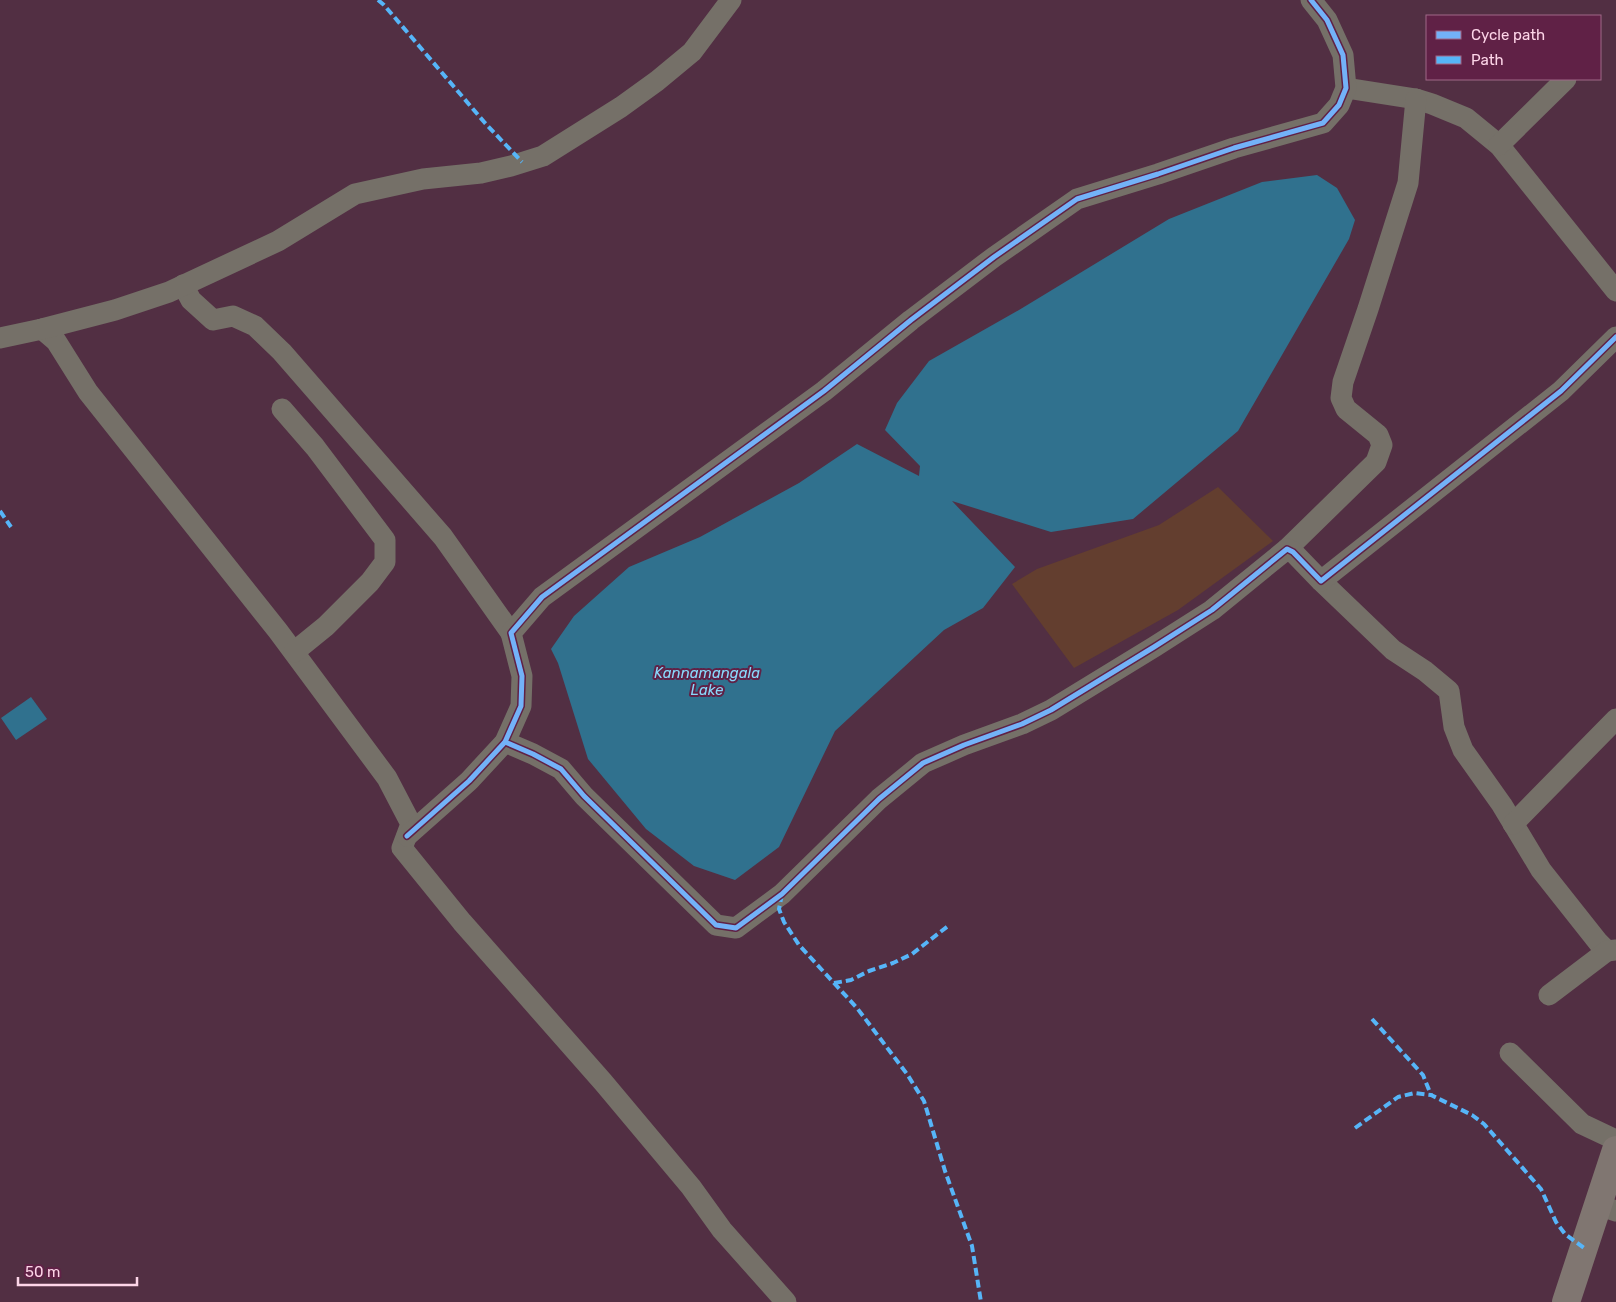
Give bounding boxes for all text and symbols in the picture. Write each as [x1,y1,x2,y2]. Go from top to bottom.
legend [1426,15,1601,80]
text: Cycle path [1471,26,1545,44]
text: Path [1471,51,1504,69]
water label: Kannamangala Lake [654,664,760,699]
scale bar [18,1254,136,1286]
text: 50 m [25,1263,60,1281]

